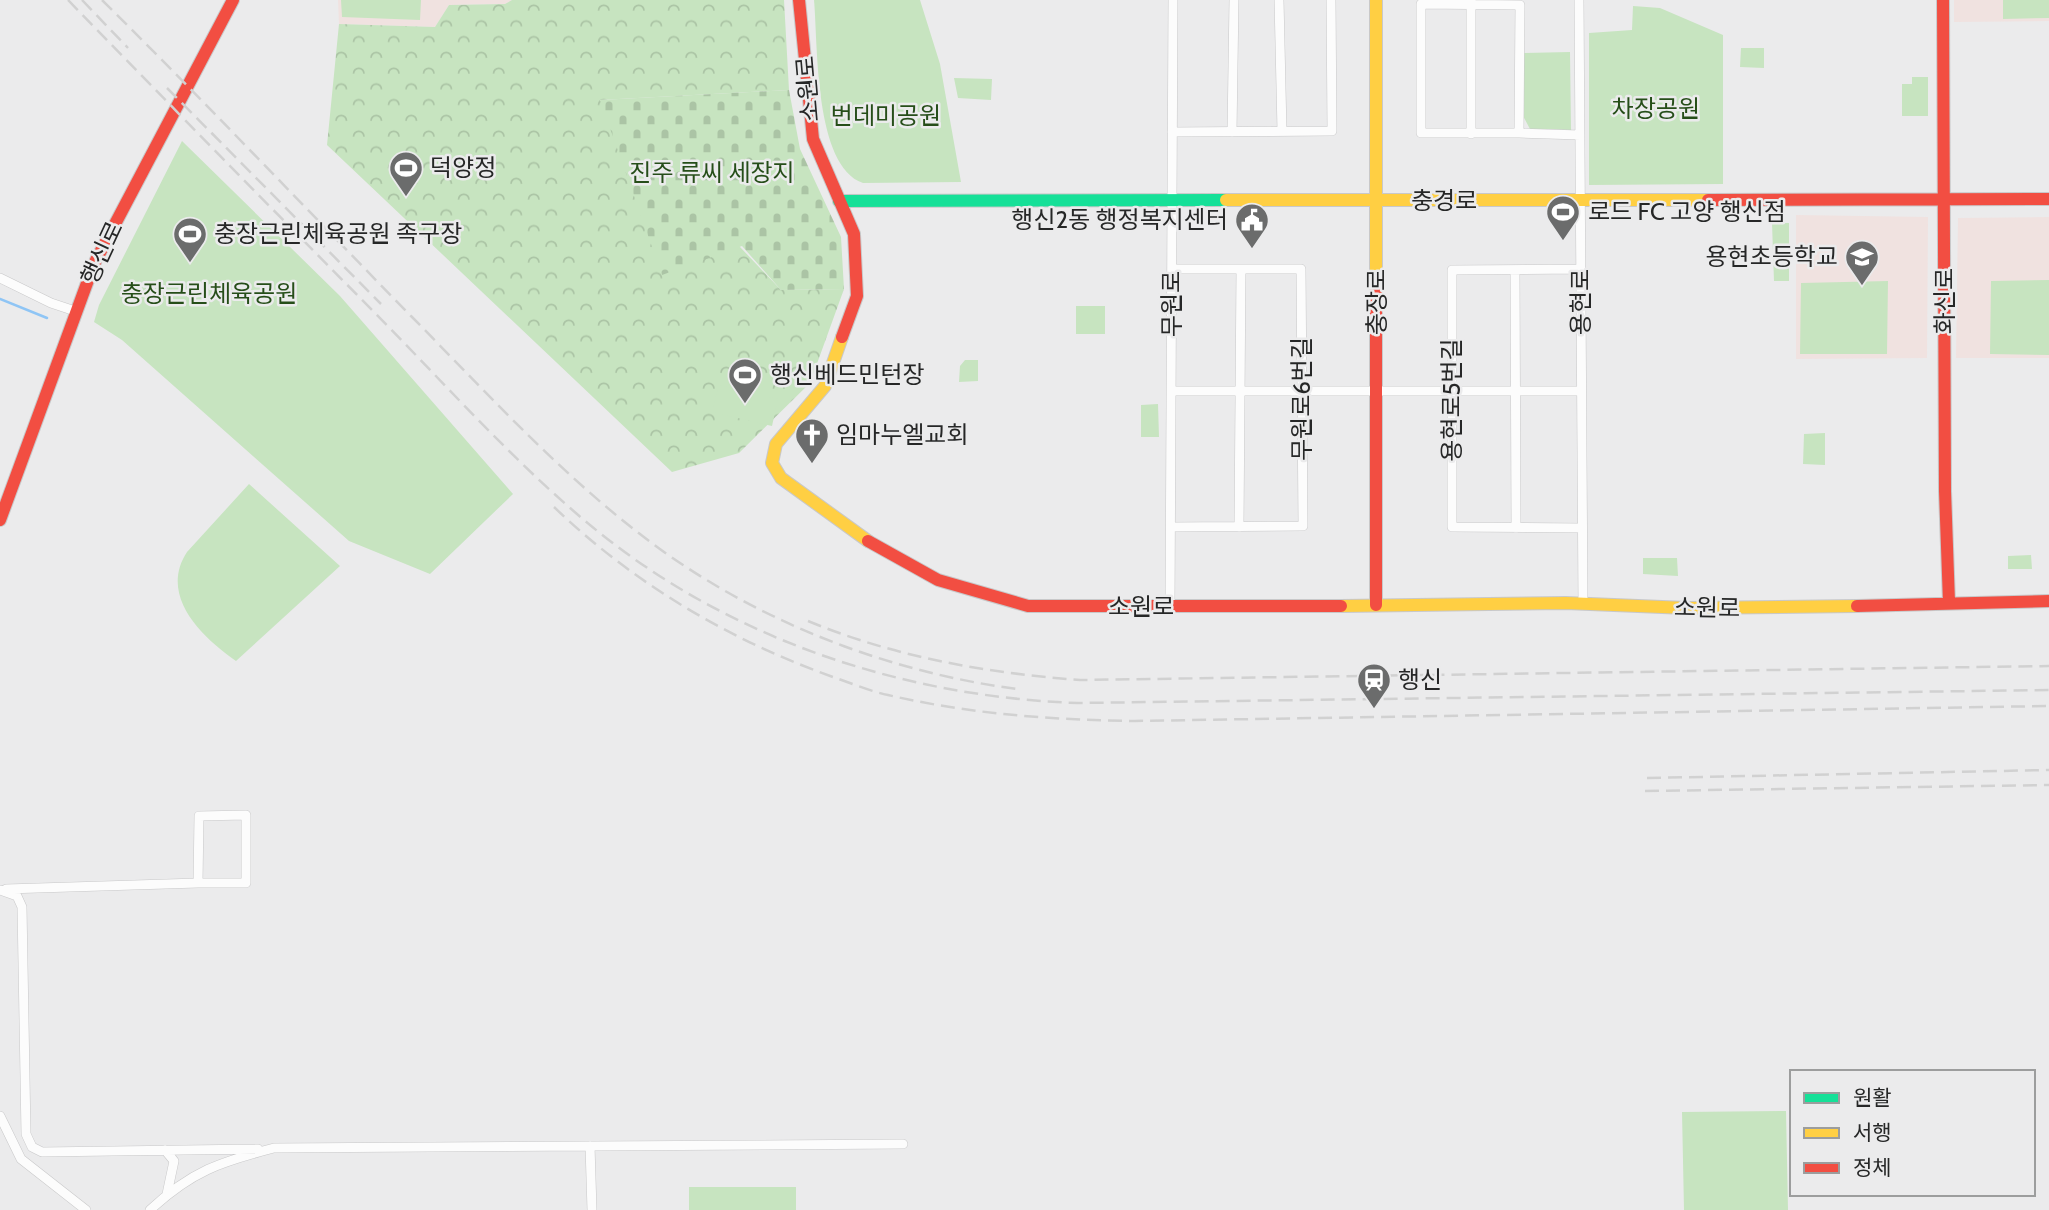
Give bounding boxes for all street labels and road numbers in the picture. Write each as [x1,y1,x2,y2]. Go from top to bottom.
street label: 소원로 [790,55,825,123]
street label: 충경로 [1411,186,1477,215]
street label: 행신로 [74,217,129,289]
street label: 화신로 [1930,268,1959,334]
street label: 충장로 [1362,269,1391,335]
street label: 용현로 [1566,269,1595,335]
street label: 무원로 [1157,271,1186,337]
street label: 무원로6번길 [1287,337,1316,461]
street label: 용현로5번길 [1437,338,1466,462]
street label: 소원로 [1108,592,1174,621]
street label: 소원로 [1674,592,1740,623]

